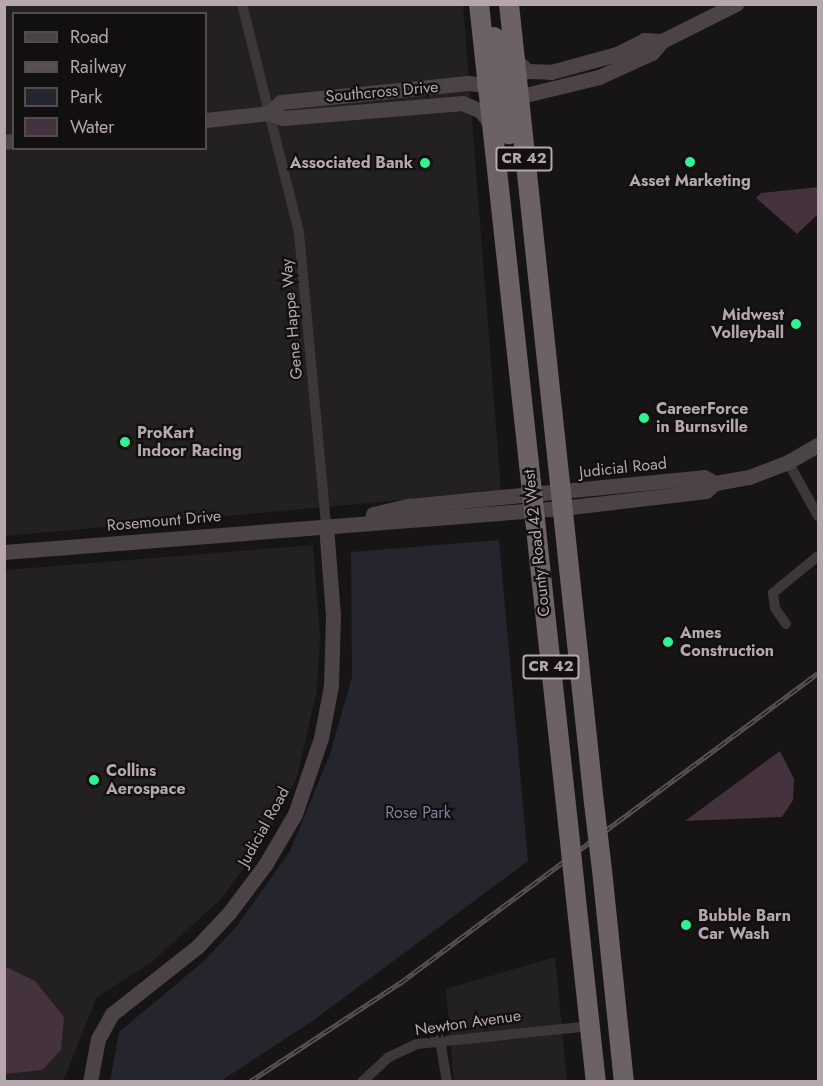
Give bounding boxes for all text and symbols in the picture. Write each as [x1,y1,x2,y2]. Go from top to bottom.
legend [12,12,207,150]
text: Road [70,24,109,50]
text: Railway [70,54,126,80]
street label: Southcross Drive [325,78,439,106]
text: Park [70,84,102,110]
text: Water [70,114,114,140]
road number: CR 42 [494,147,554,171]
place label: Associated Bank [290,153,413,173]
marker: Asset Marketing [683,155,697,169]
marker: Associated Bank [418,156,432,170]
place label: Asset Marketing [629,171,751,191]
street label: Gene Happe Way [277,258,307,380]
place label: Midwest Volleyball [711,305,784,343]
marker: Midwest Volleyball [789,317,803,331]
place label: CareerForce in Burnsville [656,399,748,437]
marker: CareerForce in Burnsville [637,411,651,425]
place label: ProKart Indoor Racing [137,423,242,461]
marker: ProKart Indoor Racing [118,435,132,449]
street label: Judicial Road [578,454,668,482]
street label: County Road 42 West [520,468,554,618]
street label: Rosemount Drive [106,506,222,536]
place label: Ames Construction [680,623,774,661]
marker: Ames Construction [661,635,675,649]
road number: CR 42 [521,655,581,679]
place label: Collins Aerospace [106,761,186,799]
marker: Collins Aerospace [87,773,101,787]
street label: Judicial Road [234,784,294,870]
park label: Rose Park [385,803,451,823]
place label: Bubble Barn Car Wash [698,906,791,944]
marker: Bubble Barn Car Wash [679,918,693,932]
street label: Newton Avenue [414,1006,522,1040]

